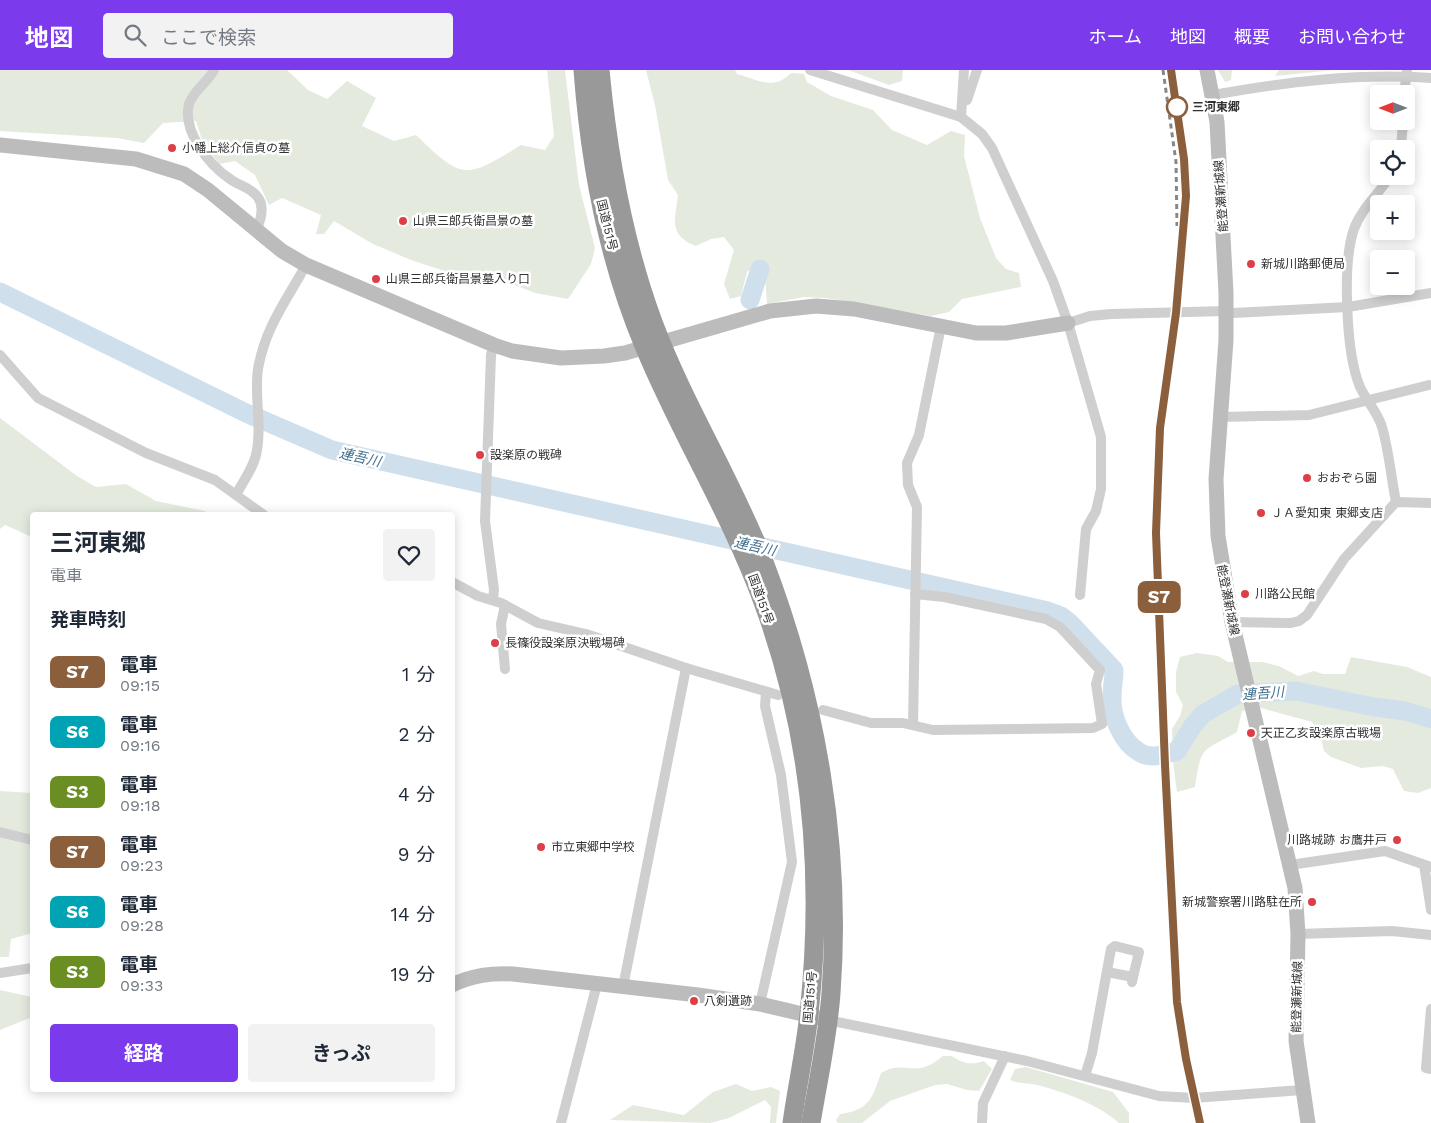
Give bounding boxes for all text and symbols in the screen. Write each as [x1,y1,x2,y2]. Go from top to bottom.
search box [103,13,453,58]
icon: search [121,21,149,49]
text: 地図 [25,24,73,52]
text: ここで検索 [161,26,256,49]
text: ホーム [1089,26,1142,47]
text: 地図 [1170,26,1206,47]
text: 概要 [1234,26,1270,47]
text: お問い合わせ [1298,26,1406,47]
north arrow [1370,85,1415,130]
map controls [1370,85,1415,295]
marker: 三河東郷 [1166,96,1188,118]
place label: 三河東郷 [1192,100,1240,114]
button: locate [1370,140,1415,185]
place label: 小幡上総介信貞の墓 [182,141,290,155]
marker: 小幡上総介信貞の墓 [166,142,178,154]
street label: 能登瀬新城線 [1212,160,1230,232]
button: + [1370,195,1415,240]
street label: 国道151号 [594,198,620,252]
place label: 山県三郎兵衛昌景の墓 [413,214,533,228]
marker: 山県三郎兵衛昌景の墓 [397,215,409,227]
button: − [1370,250,1415,295]
place label: 新城川路郵便局 [1261,257,1345,271]
marker: 新城川路郵便局 [1245,258,1257,270]
place label: 山県三郎兵衛昌景墓入り口 [386,272,530,286]
marker: 山県三郎兵衛昌景墓入り口 [370,273,382,285]
water label: 連吾川 [338,444,384,470]
place label: 設楽原の戦碑 [490,448,562,462]
marker: 設楽原の戦碑 [474,449,486,461]
place label: おおぞら園 [1317,471,1377,485]
marker: おおぞら園 [1301,472,1313,484]
place label: ＪＡ愛知東 東郷支店 [1271,506,1383,520]
marker: ＪＡ愛知東 東郷支店 [1255,507,1267,519]
text: 三河東郷 [50,529,146,557]
button: heart [383,529,435,581]
water label: 連吾川 [733,533,779,559]
street label: 能登瀬新城線 [1214,563,1242,637]
text: 電車 [50,566,82,585]
street label: 国道151号 [745,572,777,626]
line badge: S7 [1136,581,1182,613]
text: S7 [1148,586,1170,607]
place label: 川路公民館 [1255,587,1315,601]
marker: 川路公民館 [1239,588,1251,600]
text: 発車時刻 [50,608,126,631]
place label: 長篠役設楽原決戦場碑 [505,636,625,650]
marker: 長篠役設楽原決戦場碑 [489,637,501,649]
text: 電車 [120,653,158,676]
text: S7 [66,661,89,682]
text: 1 分 [402,663,435,686]
text: 09:15 [120,676,160,695]
water label: 連吾川 [1241,683,1287,702]
text: 電車 [120,713,158,736]
text: S6 [66,721,89,742]
text: 2 分 [398,723,435,746]
place label: 天正乙亥設楽原古戦場 [1261,726,1381,740]
marker: 天正乙亥設楽原古戦場 [1245,727,1257,739]
text: 09:16 [120,736,161,755]
text: 電車 [120,773,158,796]
text: S3 [66,781,89,802]
text: 4 分 [398,783,435,806]
text: 09:18 [120,796,161,815]
text: 電車 [120,833,158,856]
place label: 川路城跡 お鷹井戸 [1287,833,1387,847]
marker: 川路城跡 お鷹井戸 [1391,834,1403,846]
place label: 市立東郷中学校 [551,840,635,854]
text: S7 [66,841,89,862]
marker: 市立東郷中学校 [535,841,547,853]
text: 9 分 [398,843,435,866]
text: 09:23 [120,856,163,875]
text: 電車 [120,893,158,916]
place label: 新城警察署川路駐在所 [1182,895,1302,909]
marker: 新城警察署川路駐在所 [1306,896,1318,908]
text: S6 [66,901,89,922]
text: 14 分 [391,903,435,926]
text: 09:28 [120,916,164,935]
text: 電車 [120,953,158,976]
text: S3 [66,961,89,982]
street label: 能登瀬新城線 [1289,961,1305,1033]
text: 19 分 [390,963,435,986]
street label: 国道151号 [801,970,819,1024]
text: 09:33 [120,976,163,995]
place label: 八剣遺跡 [704,994,752,1008]
marker: 八剣遺跡 [688,995,700,1007]
button: 経路 [50,1024,238,1082]
button: きっぷ [248,1024,435,1082]

